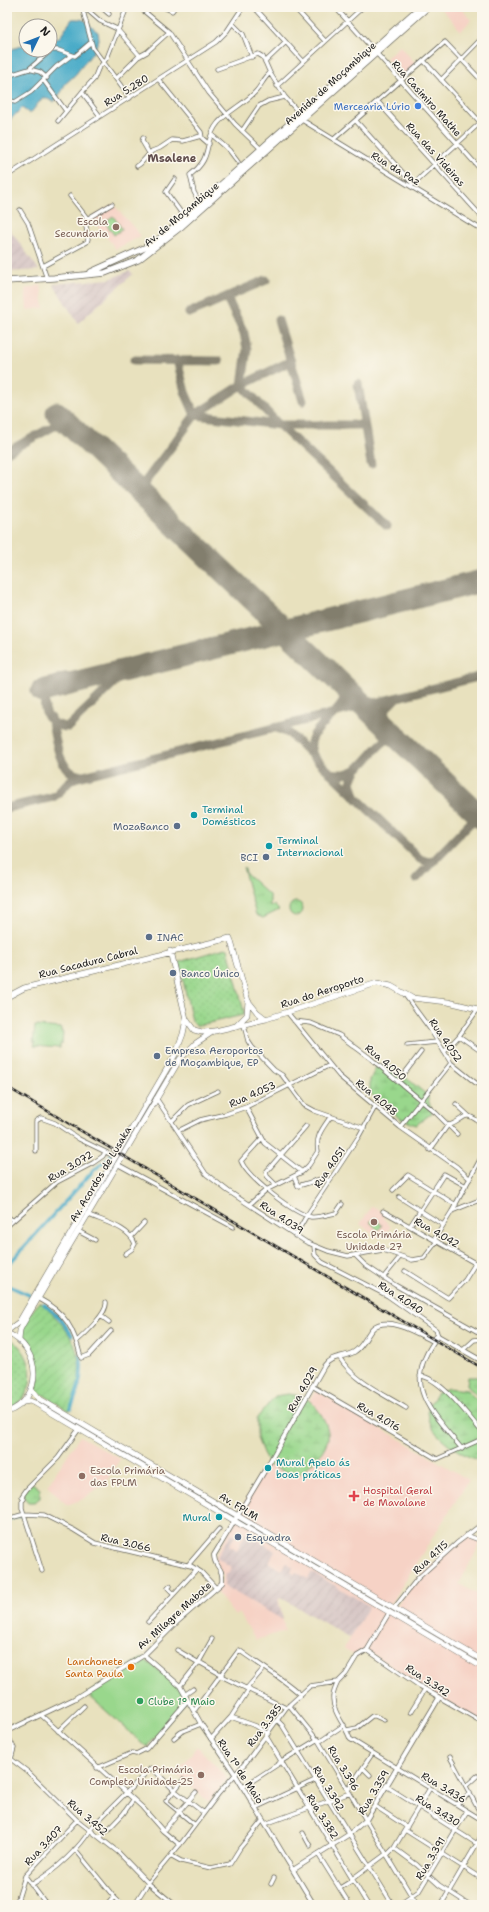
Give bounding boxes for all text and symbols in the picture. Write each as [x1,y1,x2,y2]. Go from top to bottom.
north arrow [18,18,58,58]
text: N [36,23,54,40]
street label: Avenida de Moçambique [282,39,379,128]
street label: Rua Casimiro Mathe [389,58,465,139]
street label: Rua 5.280 [102,72,151,109]
place label: Mercearia Lúrio [334,100,410,113]
marker: Mercearia Lúrio [413,101,423,111]
street label: Rua das Videiras [403,120,468,189]
street label: Rua da Paz [369,149,423,188]
district label: Msalene [148,151,197,166]
street label: Av. de Moçambique [141,179,222,250]
place label: Escola Secundaria [55,215,109,240]
marker: Escola Secundaria [111,222,121,232]
place label: Terminal Domésticos [202,803,256,828]
marker: Terminal Domésticos [189,810,199,820]
place label: MozaBanco [113,820,169,833]
marker: MozaBanco [172,821,182,831]
place label: Terminal Internacional [277,834,343,859]
marker: Terminal Internacional [264,841,274,851]
place label: BCI [240,851,258,864]
marker: BCI [261,852,271,862]
place label: INAC [157,931,183,944]
marker: INAC [144,932,154,942]
street label: Rua Sacadura Cabral [37,944,139,981]
place label: Banco Único [181,967,240,980]
marker: Banco Único [168,968,178,978]
street label: Rua do Aeroporto [279,972,365,1011]
street label: Rua 4.052 [426,1016,465,1065]
street label: Rua 4.050 [362,1041,409,1083]
place label: Empresa Aeroportos de Moçambique, EP [165,1044,263,1069]
marker: Empresa Aeroportos de Moçambique, EP [152,1051,162,1061]
street label: Rua 4.048 [353,1076,400,1119]
street label: Rua 4.053 [227,1078,278,1111]
street label: Av. Acordos de Lusaka [67,1123,135,1224]
street label: Rua 4.051 [311,1144,348,1190]
street label: Rua 3.072 [45,1148,95,1185]
street label: Rua 4.039 [257,1198,306,1237]
street label: Rua 4.042 [412,1214,462,1251]
marker: Escola Primária Unidade 27 [369,1217,379,1227]
place label: Escola Primária Unidade 27 [337,1228,412,1253]
street label: Rua 4.040 [376,1278,426,1317]
street label: Rua 4.029 [285,1364,320,1414]
street label: Rua 4.016 [355,1399,403,1434]
place label: Mural Apelo ás boas práticas [276,1456,350,1481]
marker: Mural Apelo ás boas práticas [263,1463,273,1473]
place label: Escola Primária das FPLM [90,1464,166,1489]
marker: Escola Primária das FPLM [77,1471,87,1481]
place label: Hospital Geral de Mavalane [363,1484,432,1509]
street label: Av. FPLM [217,1490,261,1523]
marker: Hospital Geral de Mavalane [348,1490,360,1502]
place label: Mural [183,1511,211,1524]
marker: Mural [214,1512,224,1522]
street label: Rua 3.066 [100,1530,152,1555]
place label: Esquadra [246,1531,292,1544]
marker: Esquadra [233,1532,243,1542]
street label: Rua 4.115 [410,1538,451,1577]
street label: Av. Milagre Mabote [134,1578,214,1652]
place label: Lanchonete Santa Paula [65,1655,124,1680]
street label: Rua 3.342 [403,1661,452,1700]
marker: Lanchonete Santa Paula [126,1662,136,1672]
place label: Clube 1º Maio [148,1695,215,1708]
marker: Clube 1º Maio [135,1696,145,1706]
street label: Rua 3.385 [244,1701,285,1749]
street label: Rua 1º de Maio [215,1736,266,1806]
street label: Rua 3.396 [325,1743,362,1793]
place label: Escola Primária Completa Unidade-25 [89,1763,194,1788]
street label: Rua 3.392 [310,1763,347,1813]
street label: Rua 3.359 [355,1768,392,1817]
street label: Rua 3.436 [419,1769,469,1806]
marker: Escola Primária Completa Unidade-25 [196,1770,206,1780]
street label: Rua 3.382 [304,1791,342,1841]
street label: Rua 3.430 [413,1792,462,1829]
street label: Rua 3.452 [65,1796,111,1838]
street label: Rua 3.407 [21,1822,65,1868]
street label: Rua 3.391 [413,1834,448,1882]

